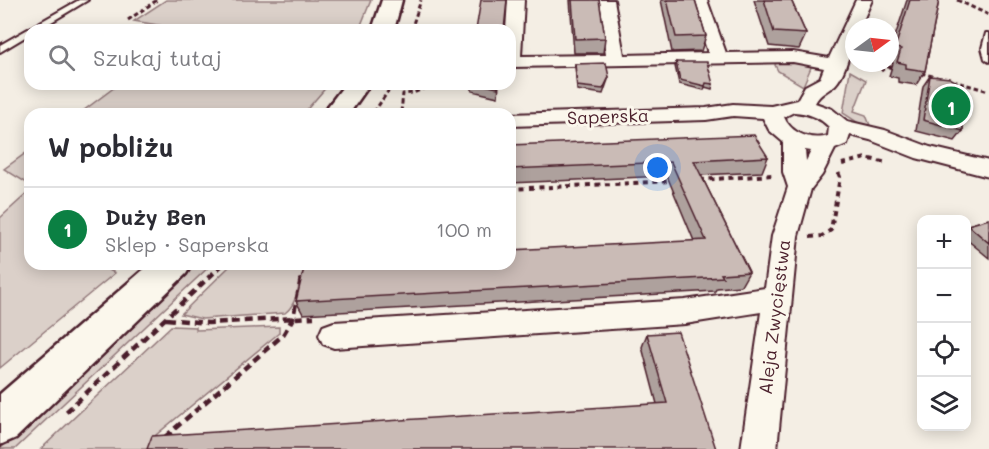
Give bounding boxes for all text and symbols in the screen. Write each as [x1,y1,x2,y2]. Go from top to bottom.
north arrow [845,18,899,72]
search box [24,24,516,90]
icon: search [45,41,78,74]
text: Szukaj tutaj [93,43,222,72]
pin: 1 [932,84,970,128]
street label: Saperska [566,103,649,129]
text: W pobliżu [48,130,174,164]
your location [643,153,672,182]
text: Duży Ben [105,202,206,231]
map controls [917,215,971,431]
button: + [917,215,971,269]
text: 1 [63,216,72,242]
text: 100 m [436,216,492,242]
text: Sklep · Saperska [105,231,269,257]
street label: Aleja Zwycięstwa [753,238,795,396]
button: − [917,269,971,323]
button: locate [917,323,971,377]
button: layers [917,377,971,431]

